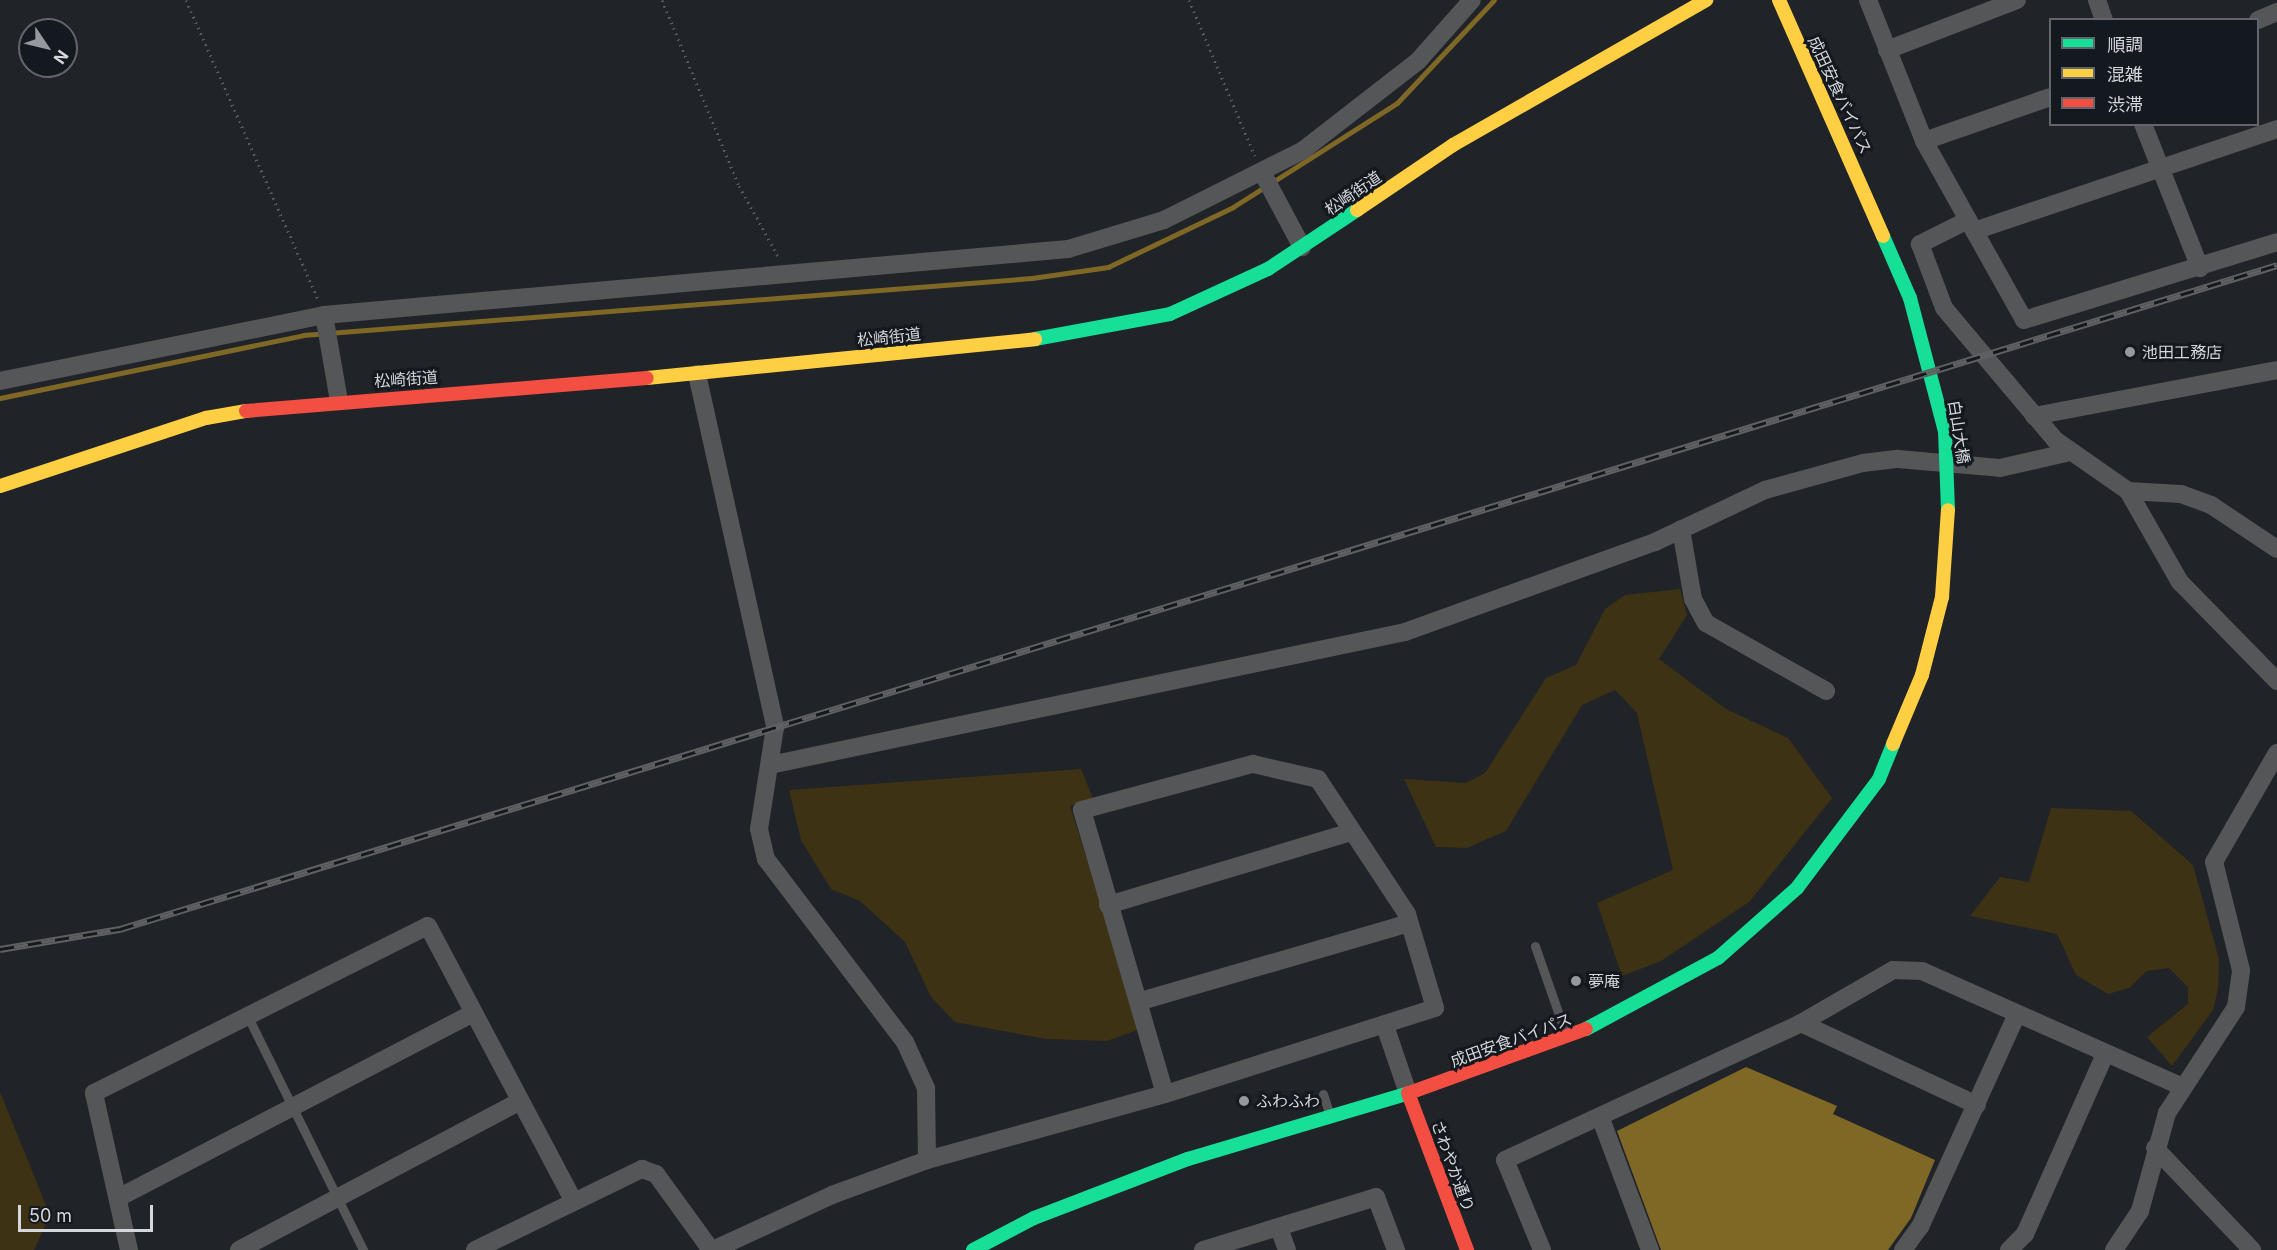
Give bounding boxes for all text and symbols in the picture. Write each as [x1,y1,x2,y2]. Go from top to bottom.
north arrow [18,18,78,78]
legend [2049,18,2259,126]
street label: 成田安食バイパス [1804,33,1876,157]
text: 順調 [2107,34,2143,55]
text: N [49,46,73,68]
text: 混雑 [2107,64,2143,85]
text: 渋滞 [2107,94,2143,115]
street label: 松崎街道 [1321,167,1385,219]
street label: 松崎街道 [856,324,922,350]
place label: 池田工務店 [2142,342,2222,362]
marker: 池田工務店 [2123,345,2137,359]
street label: 松崎街道 [373,367,439,391]
street label: 白山大橋 [1945,399,1973,465]
place label: 夢庵 [1588,971,1620,991]
marker: 夢庵 [1569,974,1583,988]
street label: 成田安食バイパス [1448,1009,1574,1071]
place label: ふわふわ [1256,1091,1320,1111]
marker: ふわふわ [1237,1094,1251,1108]
street label: さわやか通り [1428,1118,1478,1214]
scale bar [21,1193,156,1231]
text: 50 m [29,1205,72,1226]

